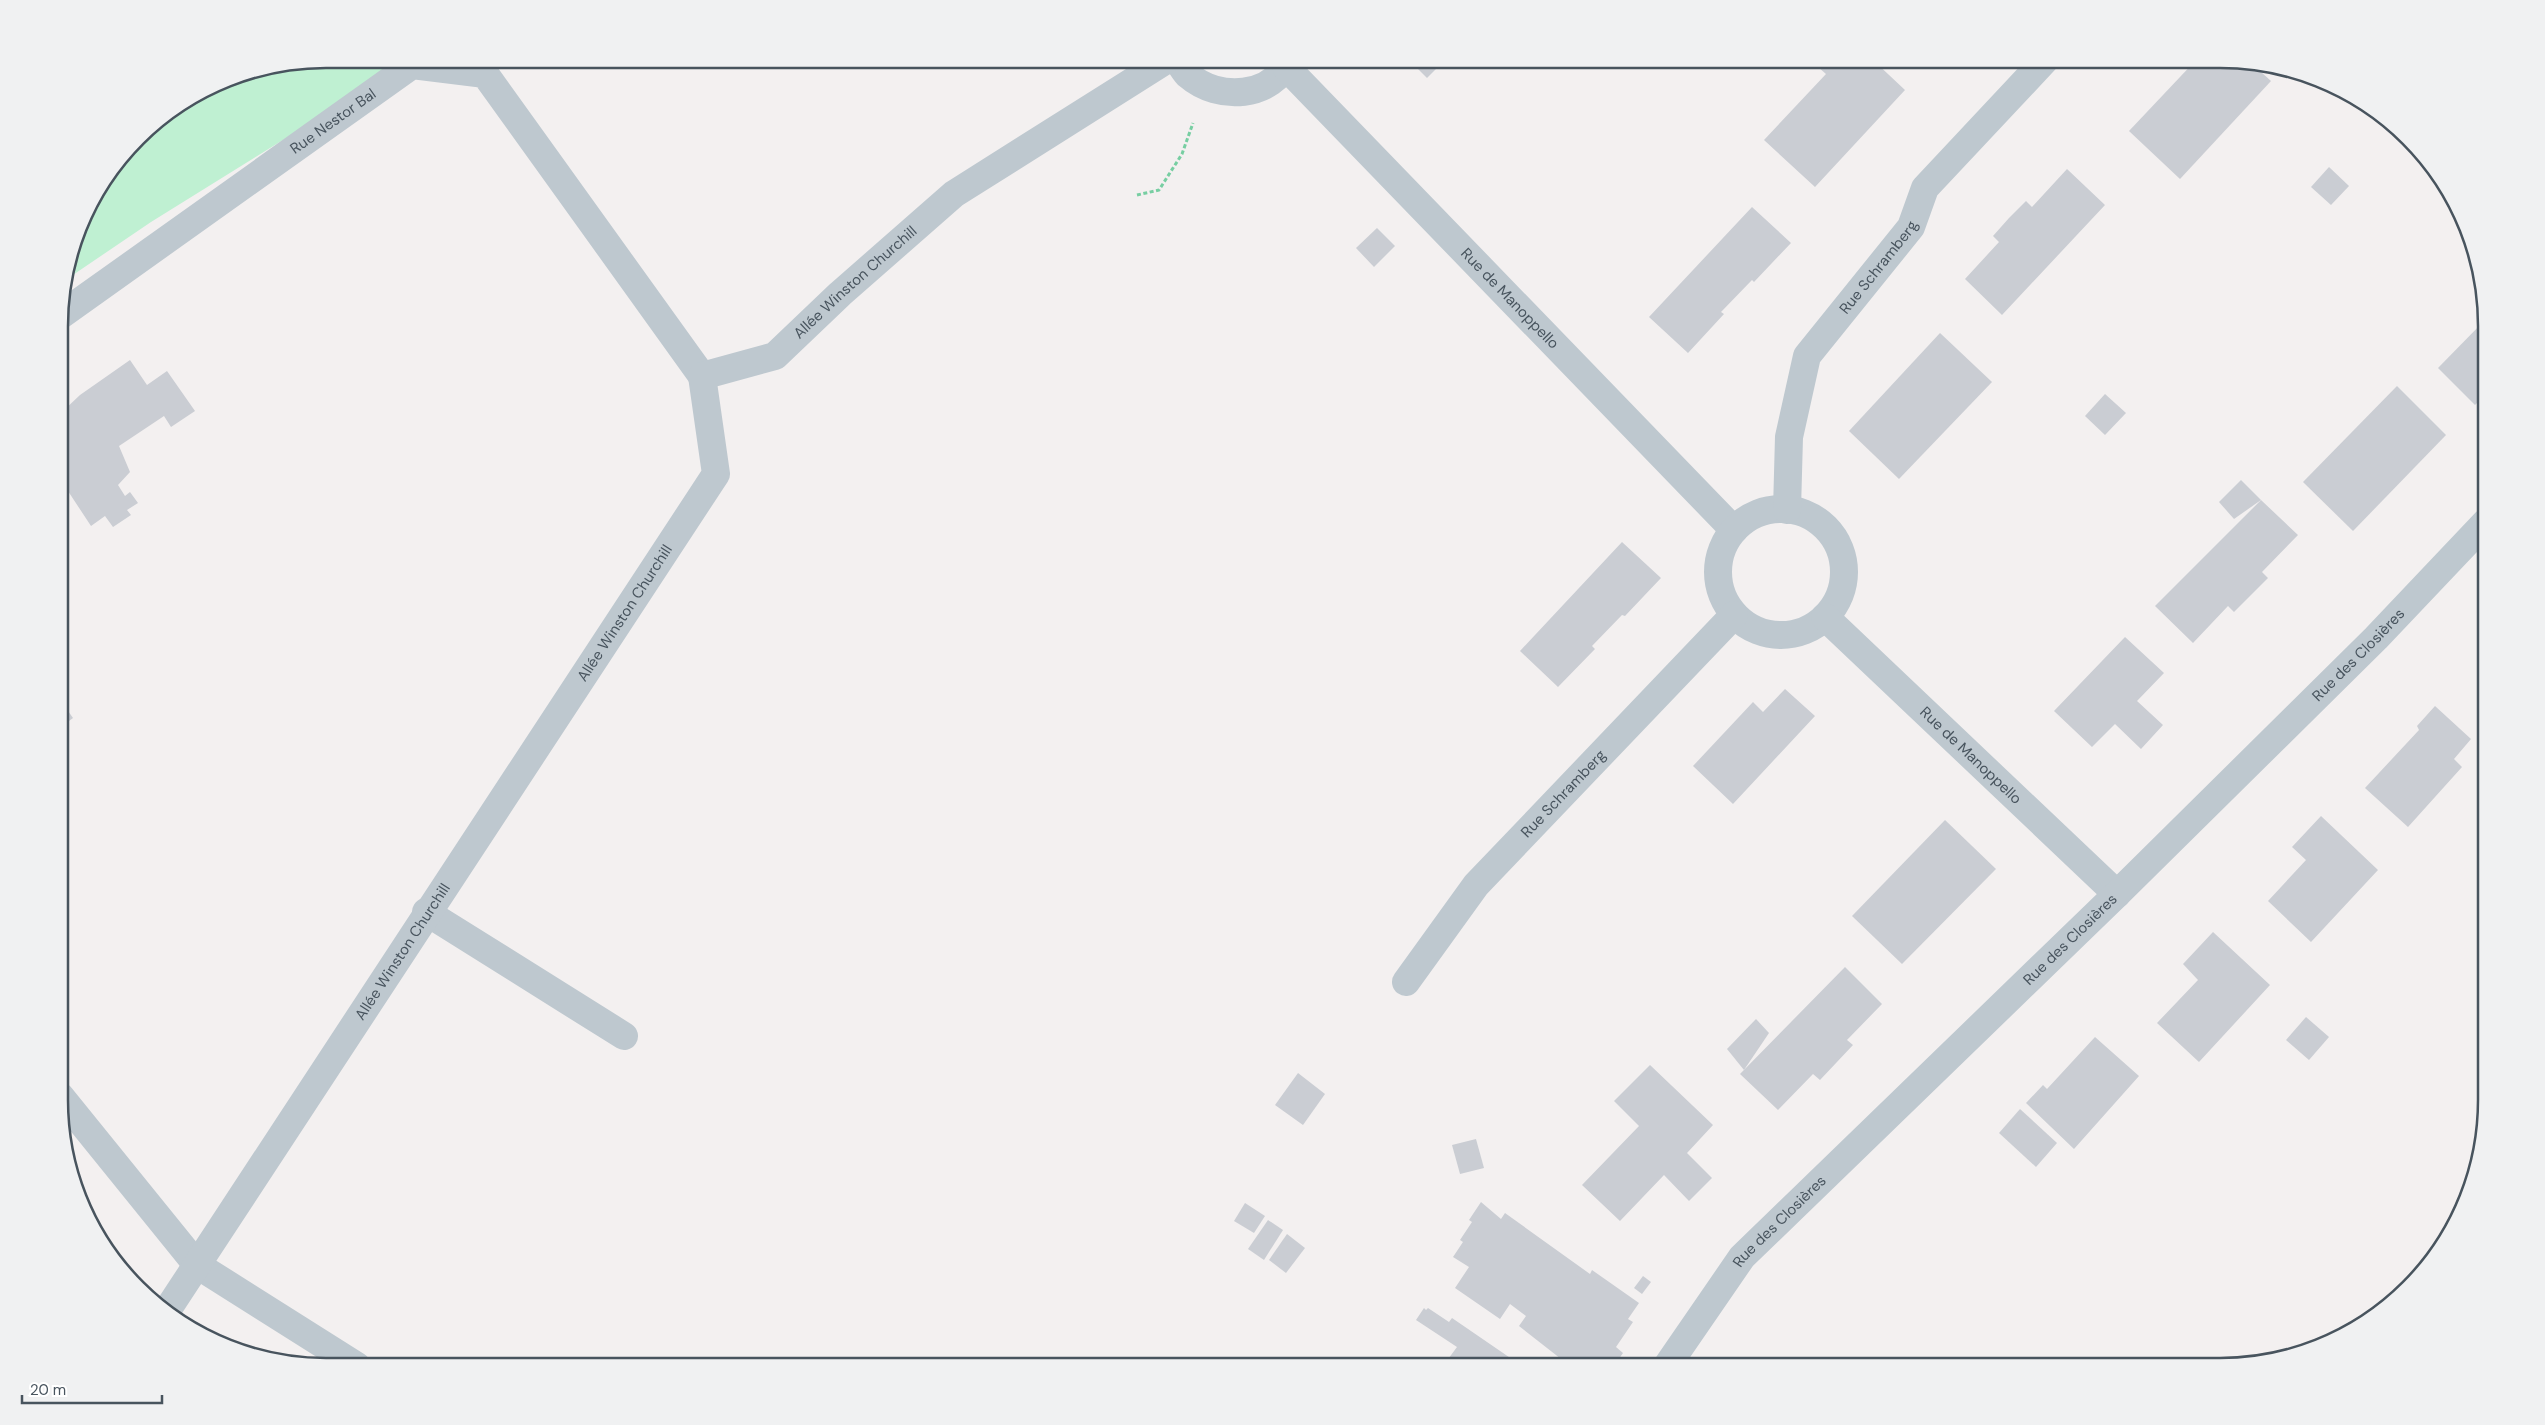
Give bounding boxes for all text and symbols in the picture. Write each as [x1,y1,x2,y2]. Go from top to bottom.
street label: Rue Nestor Bal [286,84,380,159]
street label: Rue Schramberg [1835,218,1922,318]
street label: Allée Winston Churchill [789,221,921,343]
street label: Rue de Manoppello [1456,244,1563,353]
street label: Allée Winston Churchill [573,541,677,685]
street label: Rue des Closières [2308,604,2409,706]
street label: Rue de Manoppello [1916,702,2026,809]
street label: Rue Schramberg [1516,745,1610,842]
street label: Allée Winston Churchill [350,879,455,1024]
street label: Rue des Closières [2019,889,2121,990]
street label: Rue des Closières [1728,1171,1830,1271]
scale bar [22,1372,162,1404]
text: 20 m [30,1380,66,1400]

